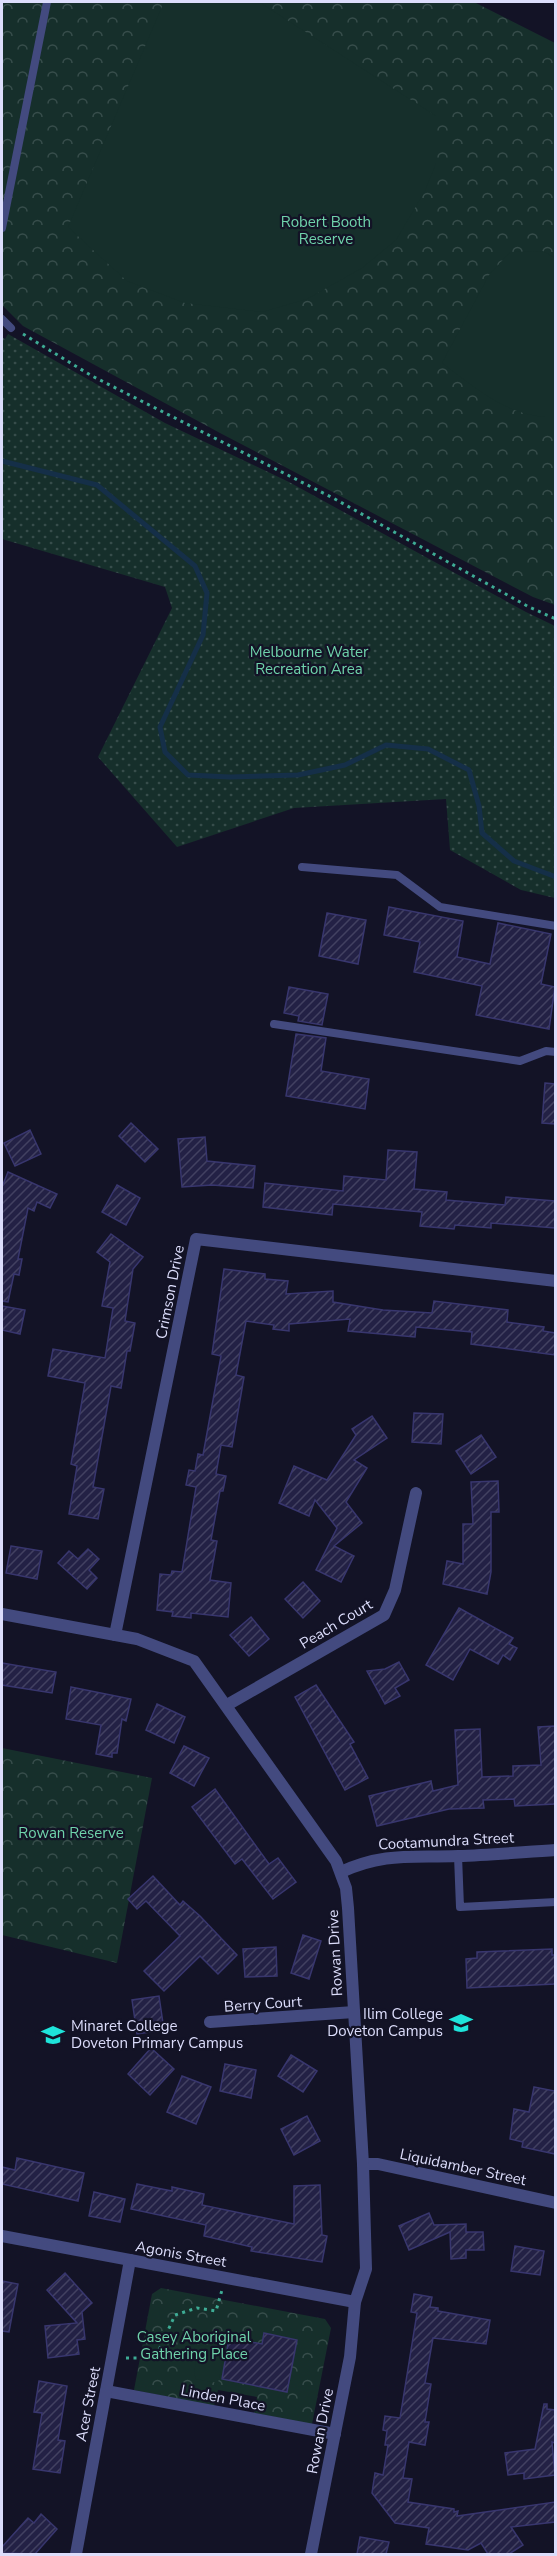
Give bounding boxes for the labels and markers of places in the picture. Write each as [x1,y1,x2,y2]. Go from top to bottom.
place label: Ilim College Doveton Campus [327,2004,443,2041]
school or university icon: Ilim College Doveton Campus [448,2010,474,2036]
place label: Minaret College Doveton Primary Campus [71,2016,243,2053]
school or university icon: Minaret College Doveton Primary Campus [40,2022,66,2048]

